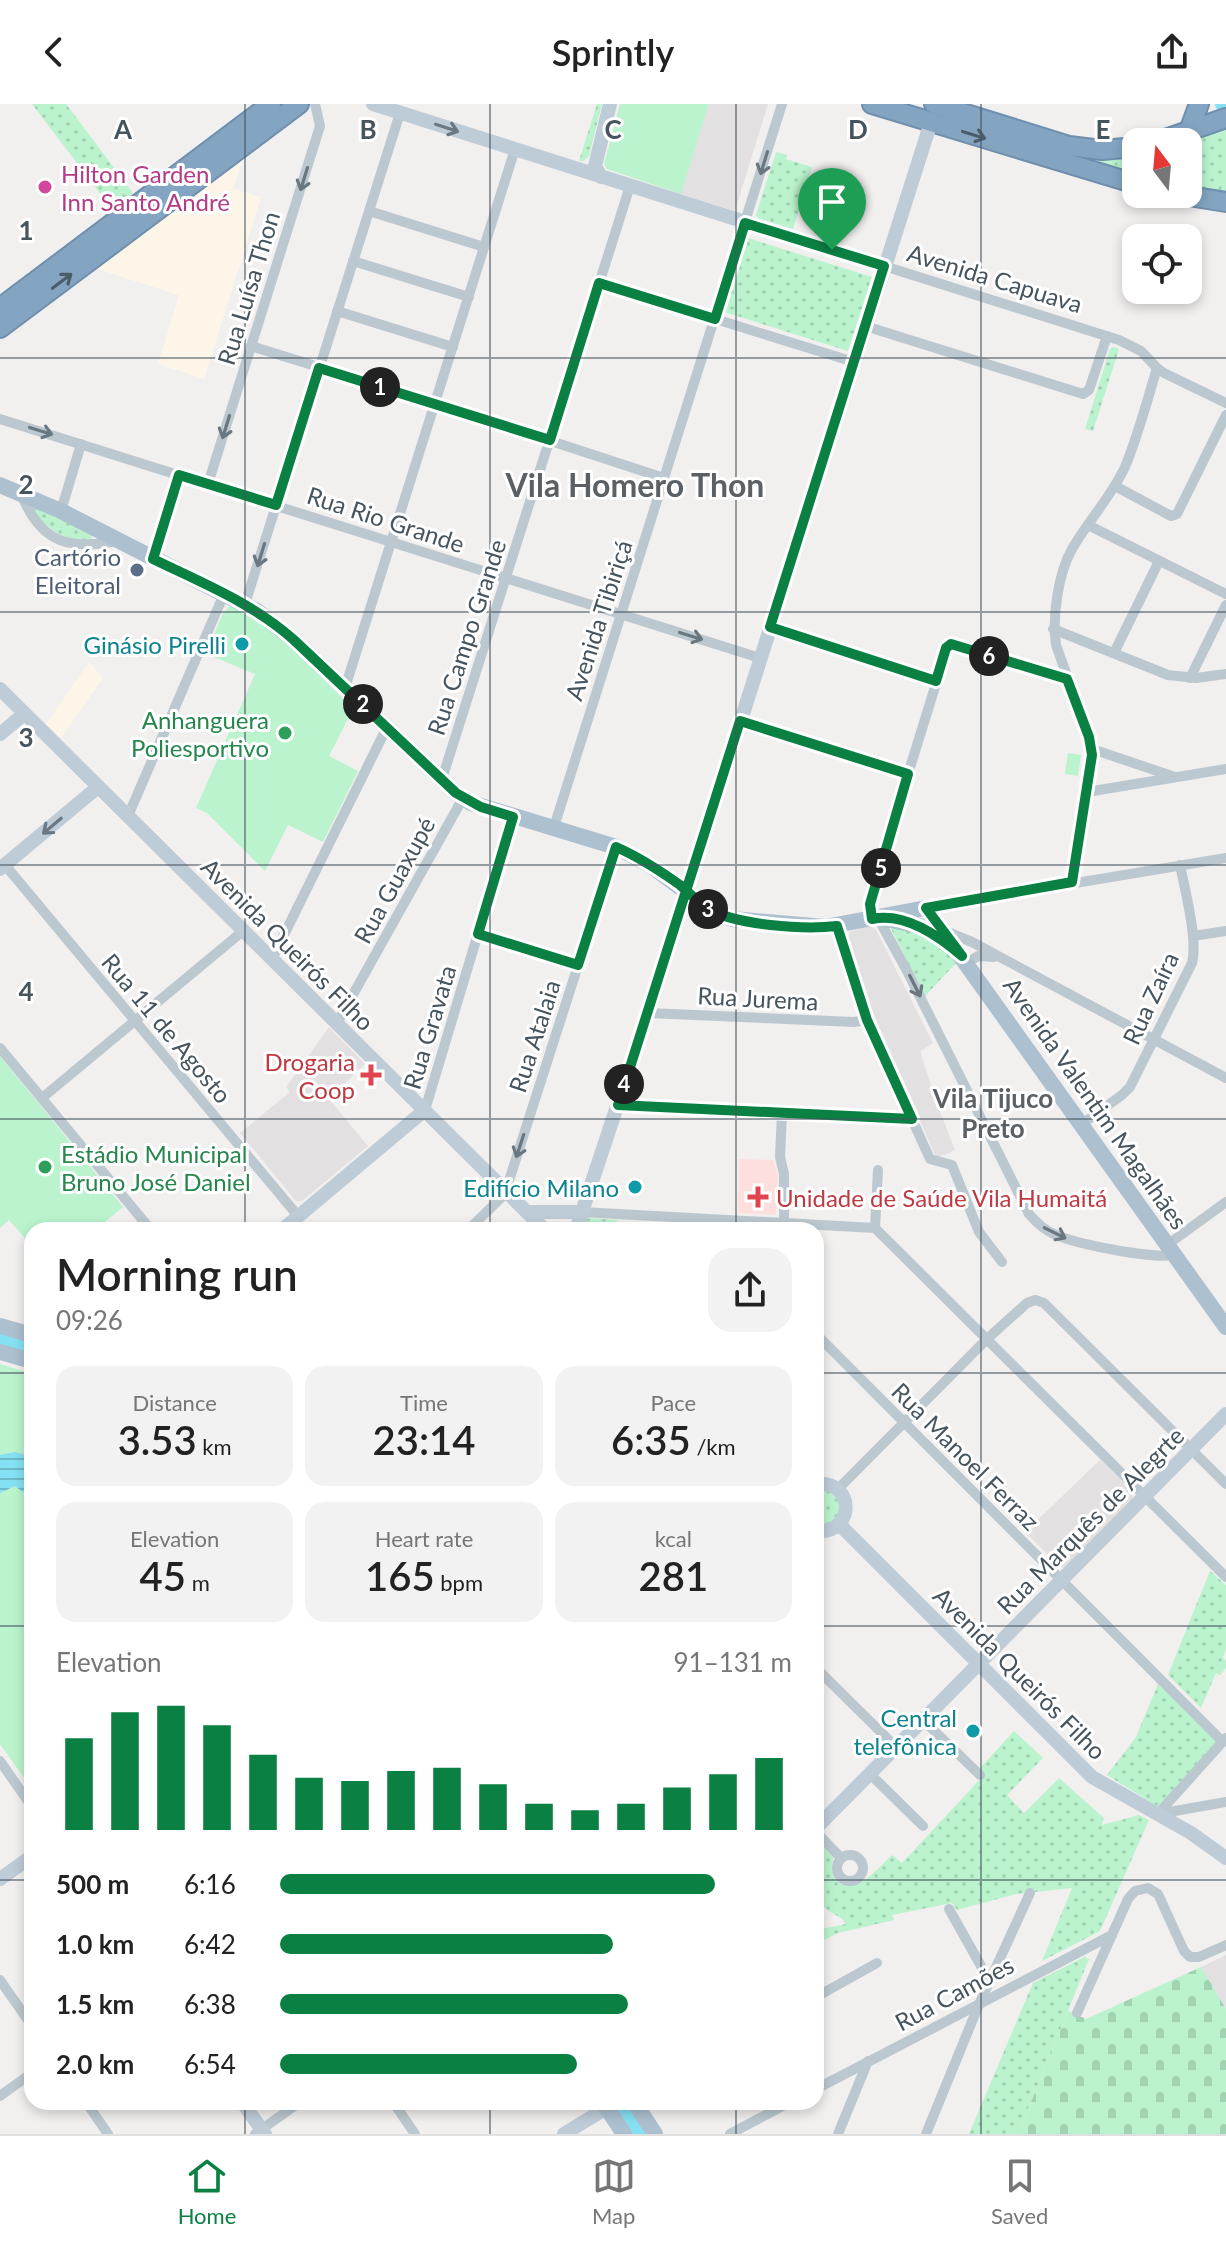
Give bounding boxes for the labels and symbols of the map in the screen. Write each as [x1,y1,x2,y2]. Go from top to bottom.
text: A [113,113,133,145]
text: B [359,113,377,145]
text: C [604,113,622,145]
text: D [848,113,868,145]
text: E [1096,113,1110,145]
one-way arrow [435,121,460,136]
north arrow [1122,128,1202,208]
one-way arrow [961,129,986,143]
one-way arrow [755,151,770,176]
place label: Hilton Garden Inn Santo André [61,159,230,216]
one-way arrow [295,166,310,191]
pin [798,168,866,250]
marker: Hilton Garden Inn Santo André [36,178,54,196]
street label: Rua Luísa Thon [211,208,285,368]
text: 1 [18,214,34,246]
street label: Avenida Capuava [904,238,1086,318]
one-way arrow [51,272,72,289]
pin: 1 [360,367,400,407]
one-way arrow [218,413,233,439]
one-way arrow [27,424,53,439]
district label: Vila Homero Thon [505,465,764,504]
text: 2 [18,468,34,500]
street label: Rua Rio Grande [304,480,468,558]
street label: Rua Campo Grande [421,535,511,739]
street label: Avenida Tibiriçá [558,536,638,704]
place label: Cartório Eleitoral [34,542,121,599]
one-way arrow [252,542,267,567]
marker: Cartório Eleitoral [128,561,146,579]
one-way arrow [677,629,703,644]
place label: Ginásio Pirelli [83,630,226,659]
marker: Ginásio Pirelli [233,635,251,653]
pin: 6 [969,636,1009,676]
pin: 2 [343,684,383,724]
place label: Anhanguera Poliesportivo [131,705,269,762]
text: 3 [18,721,34,753]
marker: Anhanguera Poliesportivo [276,724,294,742]
street label: Rua Guaxupé [347,812,441,948]
one-way arrow [42,817,62,835]
pin: 5 [861,848,901,888]
street label: Avenida Queirós Filho [196,852,380,1036]
pin: 3 [688,889,728,929]
street label: Rua 11 de Agosto [96,947,238,1109]
street label: Rua Zaíra [1116,947,1184,1049]
street label: Rua Gravata [396,962,462,1092]
street label: Avenida Valentim Magalhães [998,971,1194,1235]
one-way arrow [908,974,923,998]
text: 4 [18,975,34,1007]
street label: Rua Atalaia [502,976,566,1096]
street label: Rua Jurema [697,980,819,1016]
place label: Drogaria Coop [264,1047,355,1104]
pin: 4 [604,1064,644,1104]
marker: Drogaria Coop [362,1066,380,1084]
district label: Vila Tijuco Preto [932,1082,1053,1144]
one-way arrow [511,1134,526,1159]
place label: Estádio Municipal Bruno José Daniel [61,1139,251,1196]
marker: Estádio Municipal Bruno José Daniel [36,1158,54,1176]
place label: Edifício Milano [463,1173,619,1202]
marker: Edifício Milano [626,1178,644,1196]
place label: Unidade de Saúde Vila Humaitá [776,1183,1107,1212]
marker: Unidade de Saúde Vila Humaitá [747,1186,769,1208]
one-way arrow [1043,1226,1067,1241]
street label: Rua Manoel Ferraz [886,1376,1046,1536]
street label: Rua Marquês de Alegrte [990,1420,1190,1620]
street label: Avenida Queirós Filho [928,1581,1112,1765]
place label: Central telefônica [853,1703,957,1760]
marker: Central telefônica [964,1722,982,1740]
street label: Rua Camões [890,1950,1018,2036]

